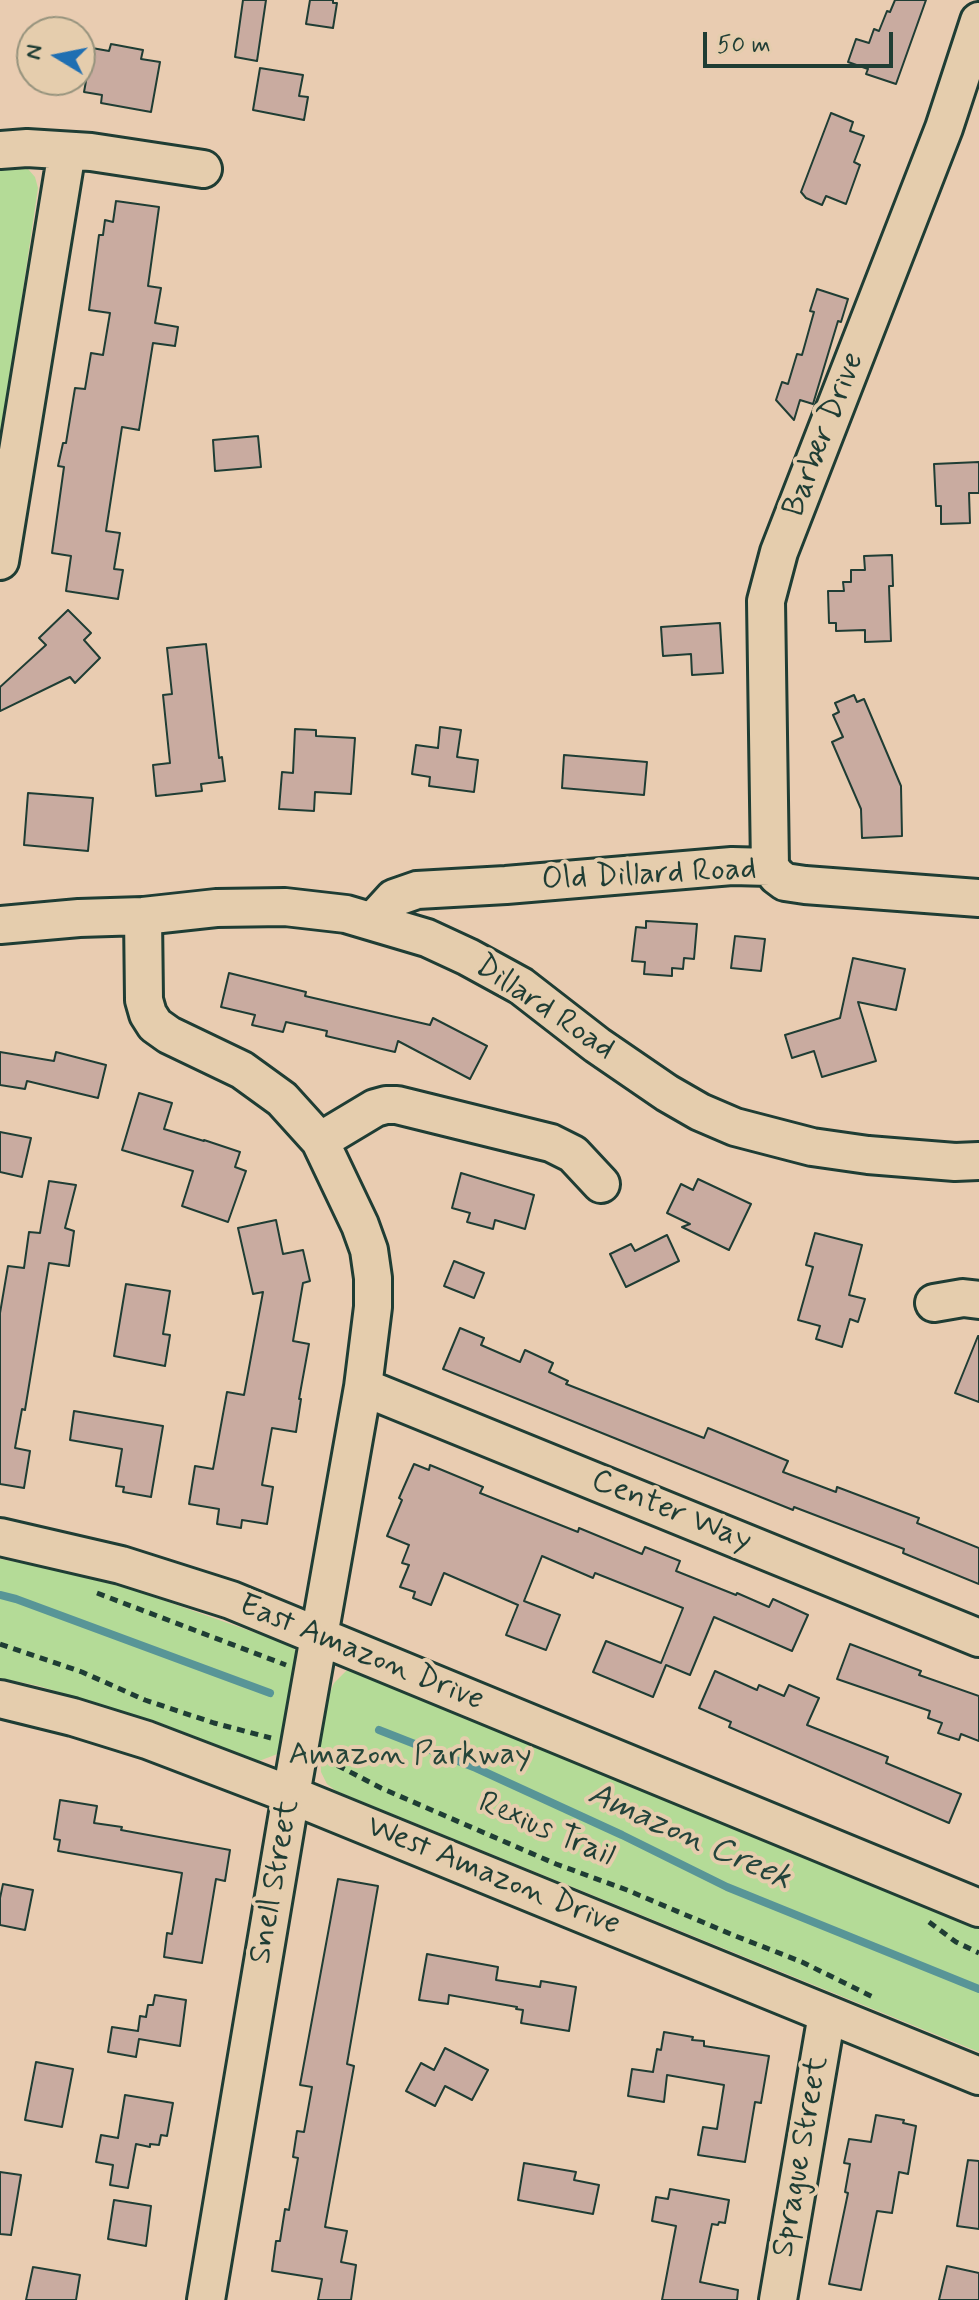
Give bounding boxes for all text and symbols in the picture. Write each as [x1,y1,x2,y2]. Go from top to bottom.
north arrow [16,16,96,96]
scale bar [707,16,897,66]
text: 50 m [717,30,771,61]
text: N [19,43,49,62]
street label: Barber Drive [776,347,874,523]
street label: Old Dillard Road [541,851,757,901]
street label: Dillard Road [467,948,621,1070]
street label: Center Way [585,1462,757,1562]
street label: East Amazon Drive [233,1587,489,1721]
park label: Amazon Parkway [288,1737,532,1775]
water label: Amazon Creek [581,1775,797,1901]
street label: Rexius Trail [472,1785,620,1877]
street label: Snell Street [243,1797,309,1967]
street label: West Amazon Drive [361,1809,625,1945]
street label: Sprague Street [765,2053,839,2261]

